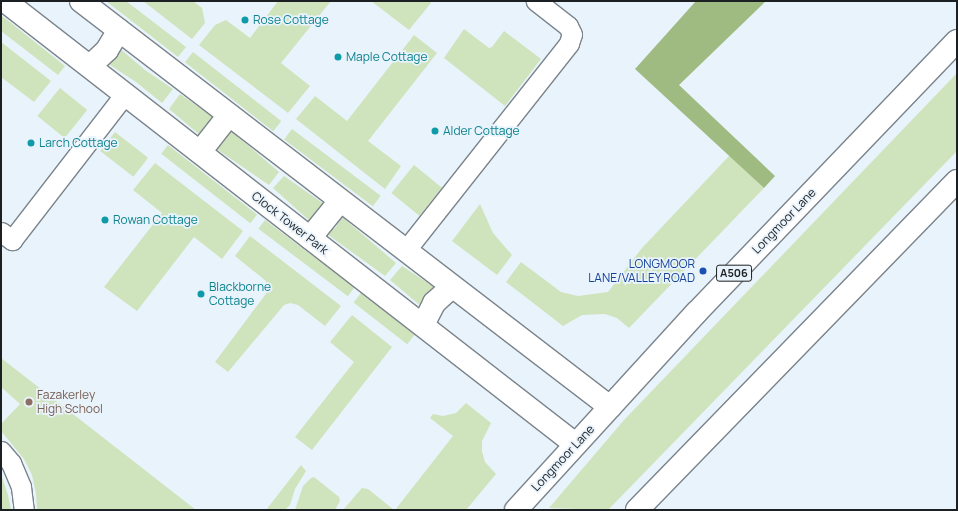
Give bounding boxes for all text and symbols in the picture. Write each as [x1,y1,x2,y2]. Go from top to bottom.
place label: Rose Cottage [253,13,329,27]
marker: Rose Cottage [240,15,250,25]
place label: Maple Cottage [346,50,427,64]
marker: Maple Cottage [333,52,343,62]
place label: Alder Cottage [443,124,520,138]
marker: Alder Cottage [430,126,440,136]
place label: Larch Cottage [39,136,118,150]
marker: Larch Cottage [26,138,36,148]
street label: Longmoor Lane [749,185,819,257]
street label: Clock Tower Park [249,189,331,257]
place label: Rowan Cottage [113,213,198,227]
marker: Rowan Cottage [100,215,110,225]
place label: LONGMOOR LANE/VALLEY ROAD [588,257,695,285]
road number: A506 [716,264,752,282]
marker: LONGMOOR LANE/VALLEY ROAD [698,266,708,276]
place label: Blackborne Cottage [209,280,271,308]
marker: Blackborne Cottage [196,289,206,299]
place label: Fazakerley High School [37,388,103,416]
marker: Fazakerley High School [24,397,34,407]
street label: Longmoor Lane [529,422,597,494]

